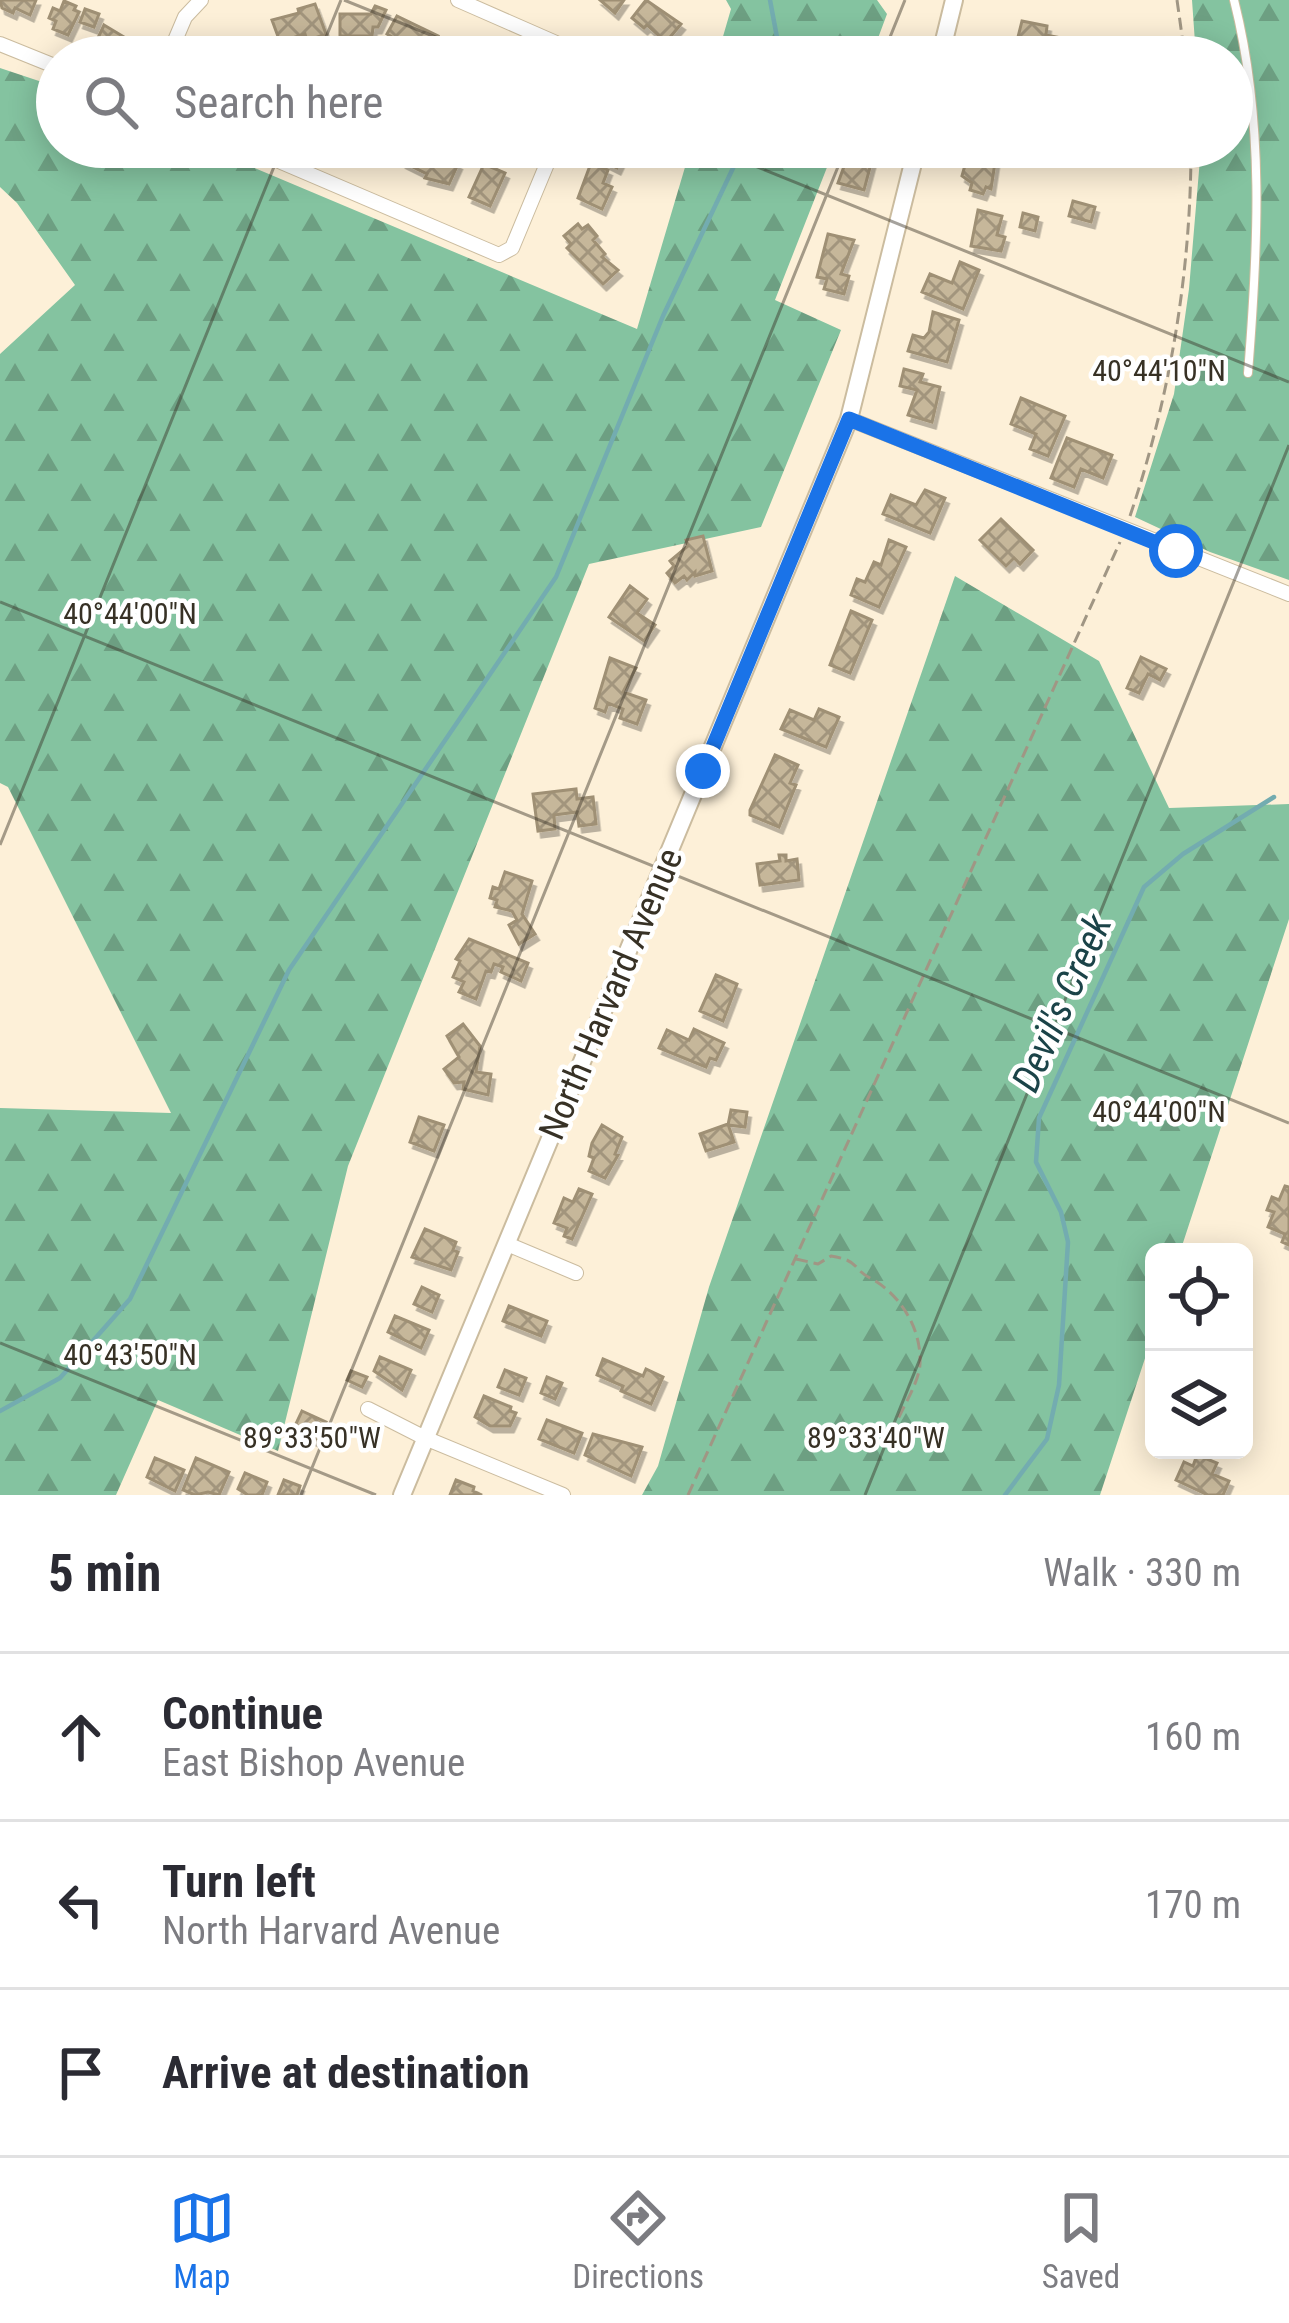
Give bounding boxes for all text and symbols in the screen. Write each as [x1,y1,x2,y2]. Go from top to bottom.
search box [36,36,1253,168]
icon: search [78,69,144,135]
text: Search here [174,76,383,129]
text: 40°44'10"N [1092,353,1226,388]
route start [1149,524,1203,578]
text: 40°44'00"N [63,596,197,631]
route end [676,744,730,798]
street label: North Harvard Avenue [531,842,691,1146]
water label: Devil's Creek [1003,906,1122,1099]
text: 40°44'00"N [1092,1094,1226,1129]
map controls [1145,1243,1253,1459]
button: locate [1145,1243,1253,1351]
text: 40°43'50"N [63,1337,197,1372]
button: layers [1145,1351,1253,1459]
text: 89°33'50"W [243,1420,381,1455]
text: 89°33'40"W [807,1420,945,1455]
text: 5 min [48,1544,161,1603]
text: Walk · 330 m [1043,1550,1241,1596]
text: Continue [162,1687,323,1740]
icon: ahead [48,1704,114,1770]
text: 160 m [1145,1714,1241,1760]
text: East Bishop Avenue [162,1740,465,1786]
text: Turn left [162,1855,316,1908]
icon: left [48,1872,114,1938]
text: 170 m [1145,1882,1241,1928]
text: North Harvard Avenue [162,1908,500,1954]
icon: arrive [48,2040,114,2106]
text: Arrive at destination [162,2046,530,2099]
tab: Map [169,2185,235,2296]
tab: Directions [572,2185,704,2296]
tab: Saved [1042,2185,1120,2296]

